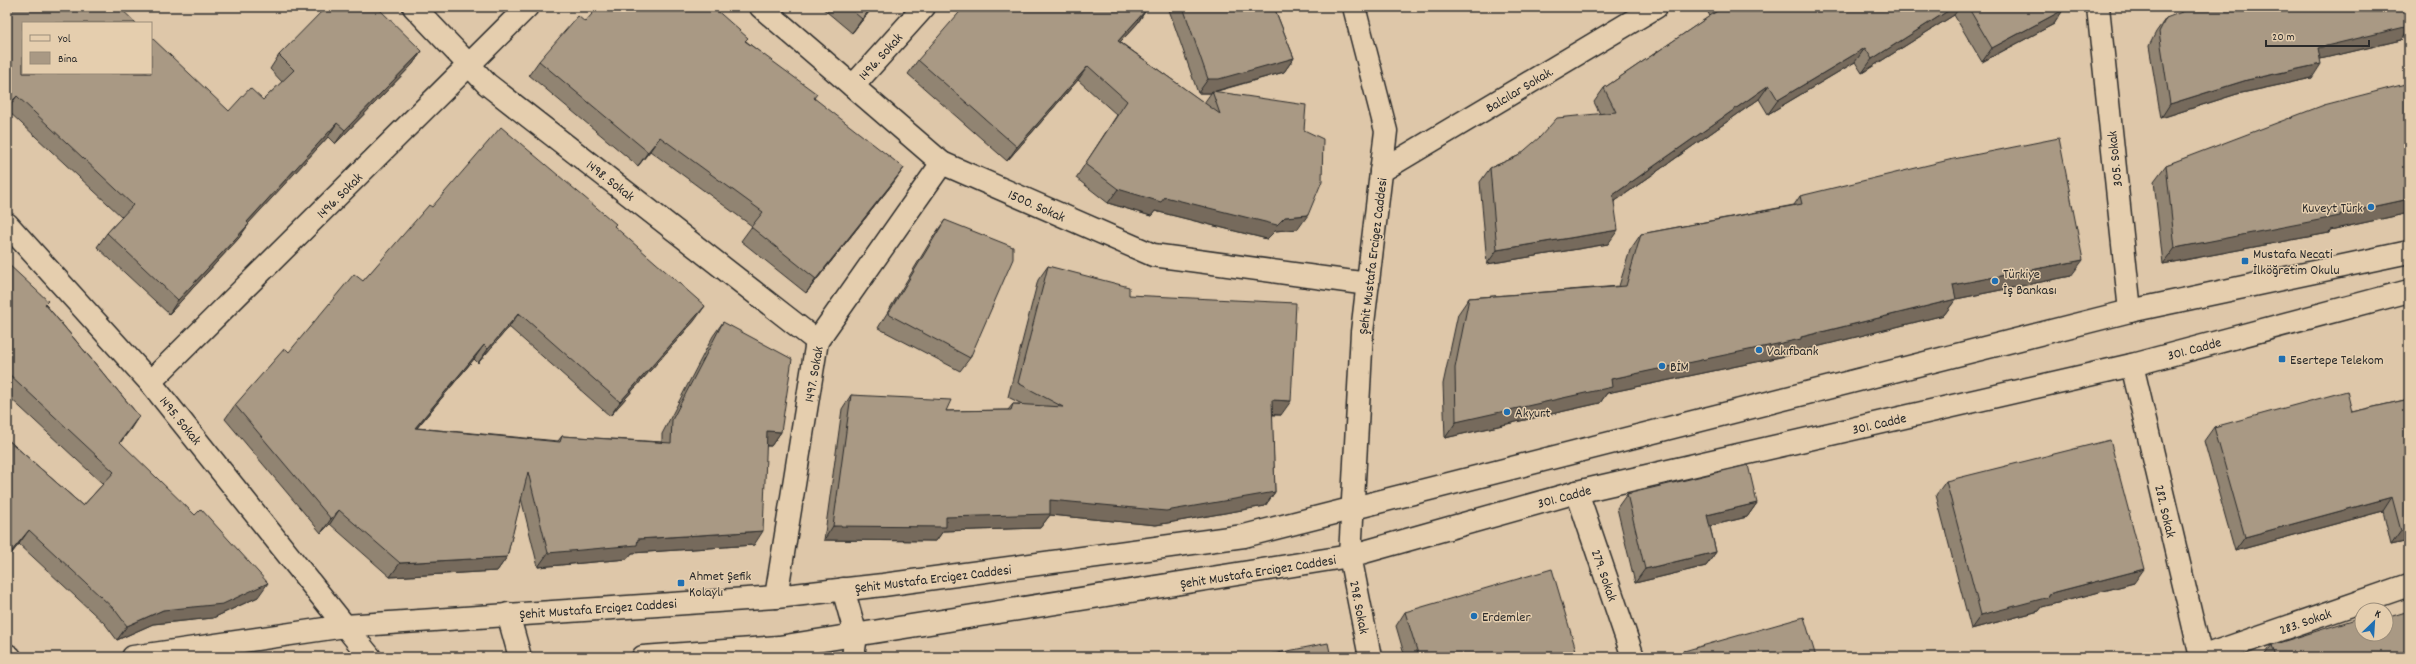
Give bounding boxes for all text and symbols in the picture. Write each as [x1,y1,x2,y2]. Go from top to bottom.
legend [22,22,152,74]
scale bar [2266,22,2369,48]
street label: 1496. Sokak [855,29,909,86]
text: 20 m [2272,29,2295,46]
text: Yol [58,31,71,48]
text: Bina [58,51,77,68]
street label: Balcılar Sokak. [1482,63,1558,119]
street label: 305. Sokak [2103,129,2129,188]
street label: 1498. Sokak [581,156,639,207]
street label: 1496. Sokak [313,169,368,224]
street label: Şehit Mustafa Ercigez Caddesi [1354,176,1394,336]
street label: 1500. Sokak [1004,185,1068,228]
place label: Kuveyt Türk [2302,199,2363,219]
marker: Kuveyt Türk [2366,202,2376,212]
place label: Mustafa Necati İlköğretim Okulu [2253,245,2339,281]
marker: Mustafa Necati İlköğretim Okulu [2240,256,2250,266]
place label: Türkiye İş Bankası [2003,265,2057,301]
marker: Türkiye İş Bankası [1990,276,2000,286]
street label: 301. Cadde [2165,333,2224,367]
place label: Vakıfbank [1767,342,1819,362]
street label: 1497. Sokak [800,344,830,404]
marker: Vakıfbank [1754,345,1764,355]
place label: Esertepe Telekom [2290,351,2384,371]
marker: Esertepe Telekom [2277,354,2287,364]
place label: BİM [1670,358,1689,378]
marker: BİM [1657,361,1667,371]
street label: 1495. Sokak [154,393,206,450]
place label: Akyurt [1515,404,1550,424]
marker: Akyurt [1502,407,1512,417]
street label: 301. Cadde [1850,409,1909,441]
street label: 301. Cadde [1535,481,1594,515]
street label: 282. Sokak [2148,483,2180,540]
street label: 279. Sokak [1585,547,1621,605]
street label: Şehit Mustafa Ercigez Caddesi [1179,551,1338,595]
street label: Şehit Mustafa Ercigez Caddesi [854,560,1013,600]
place label: Ahmet Şefik Kolaylı [689,567,752,603]
marker: Ahmet Şefik Kolaylı [676,578,686,588]
street label: 298. Sokak [1343,579,1373,636]
street label: Şehit Mustafa Ercigez Caddesi [519,594,678,625]
north arrow [2354,602,2394,642]
street label: 283. Sokak [2277,605,2335,641]
text: K [2372,606,2383,623]
place label: Erdemler [1482,608,1531,628]
marker: Erdemler [1469,611,1479,621]

